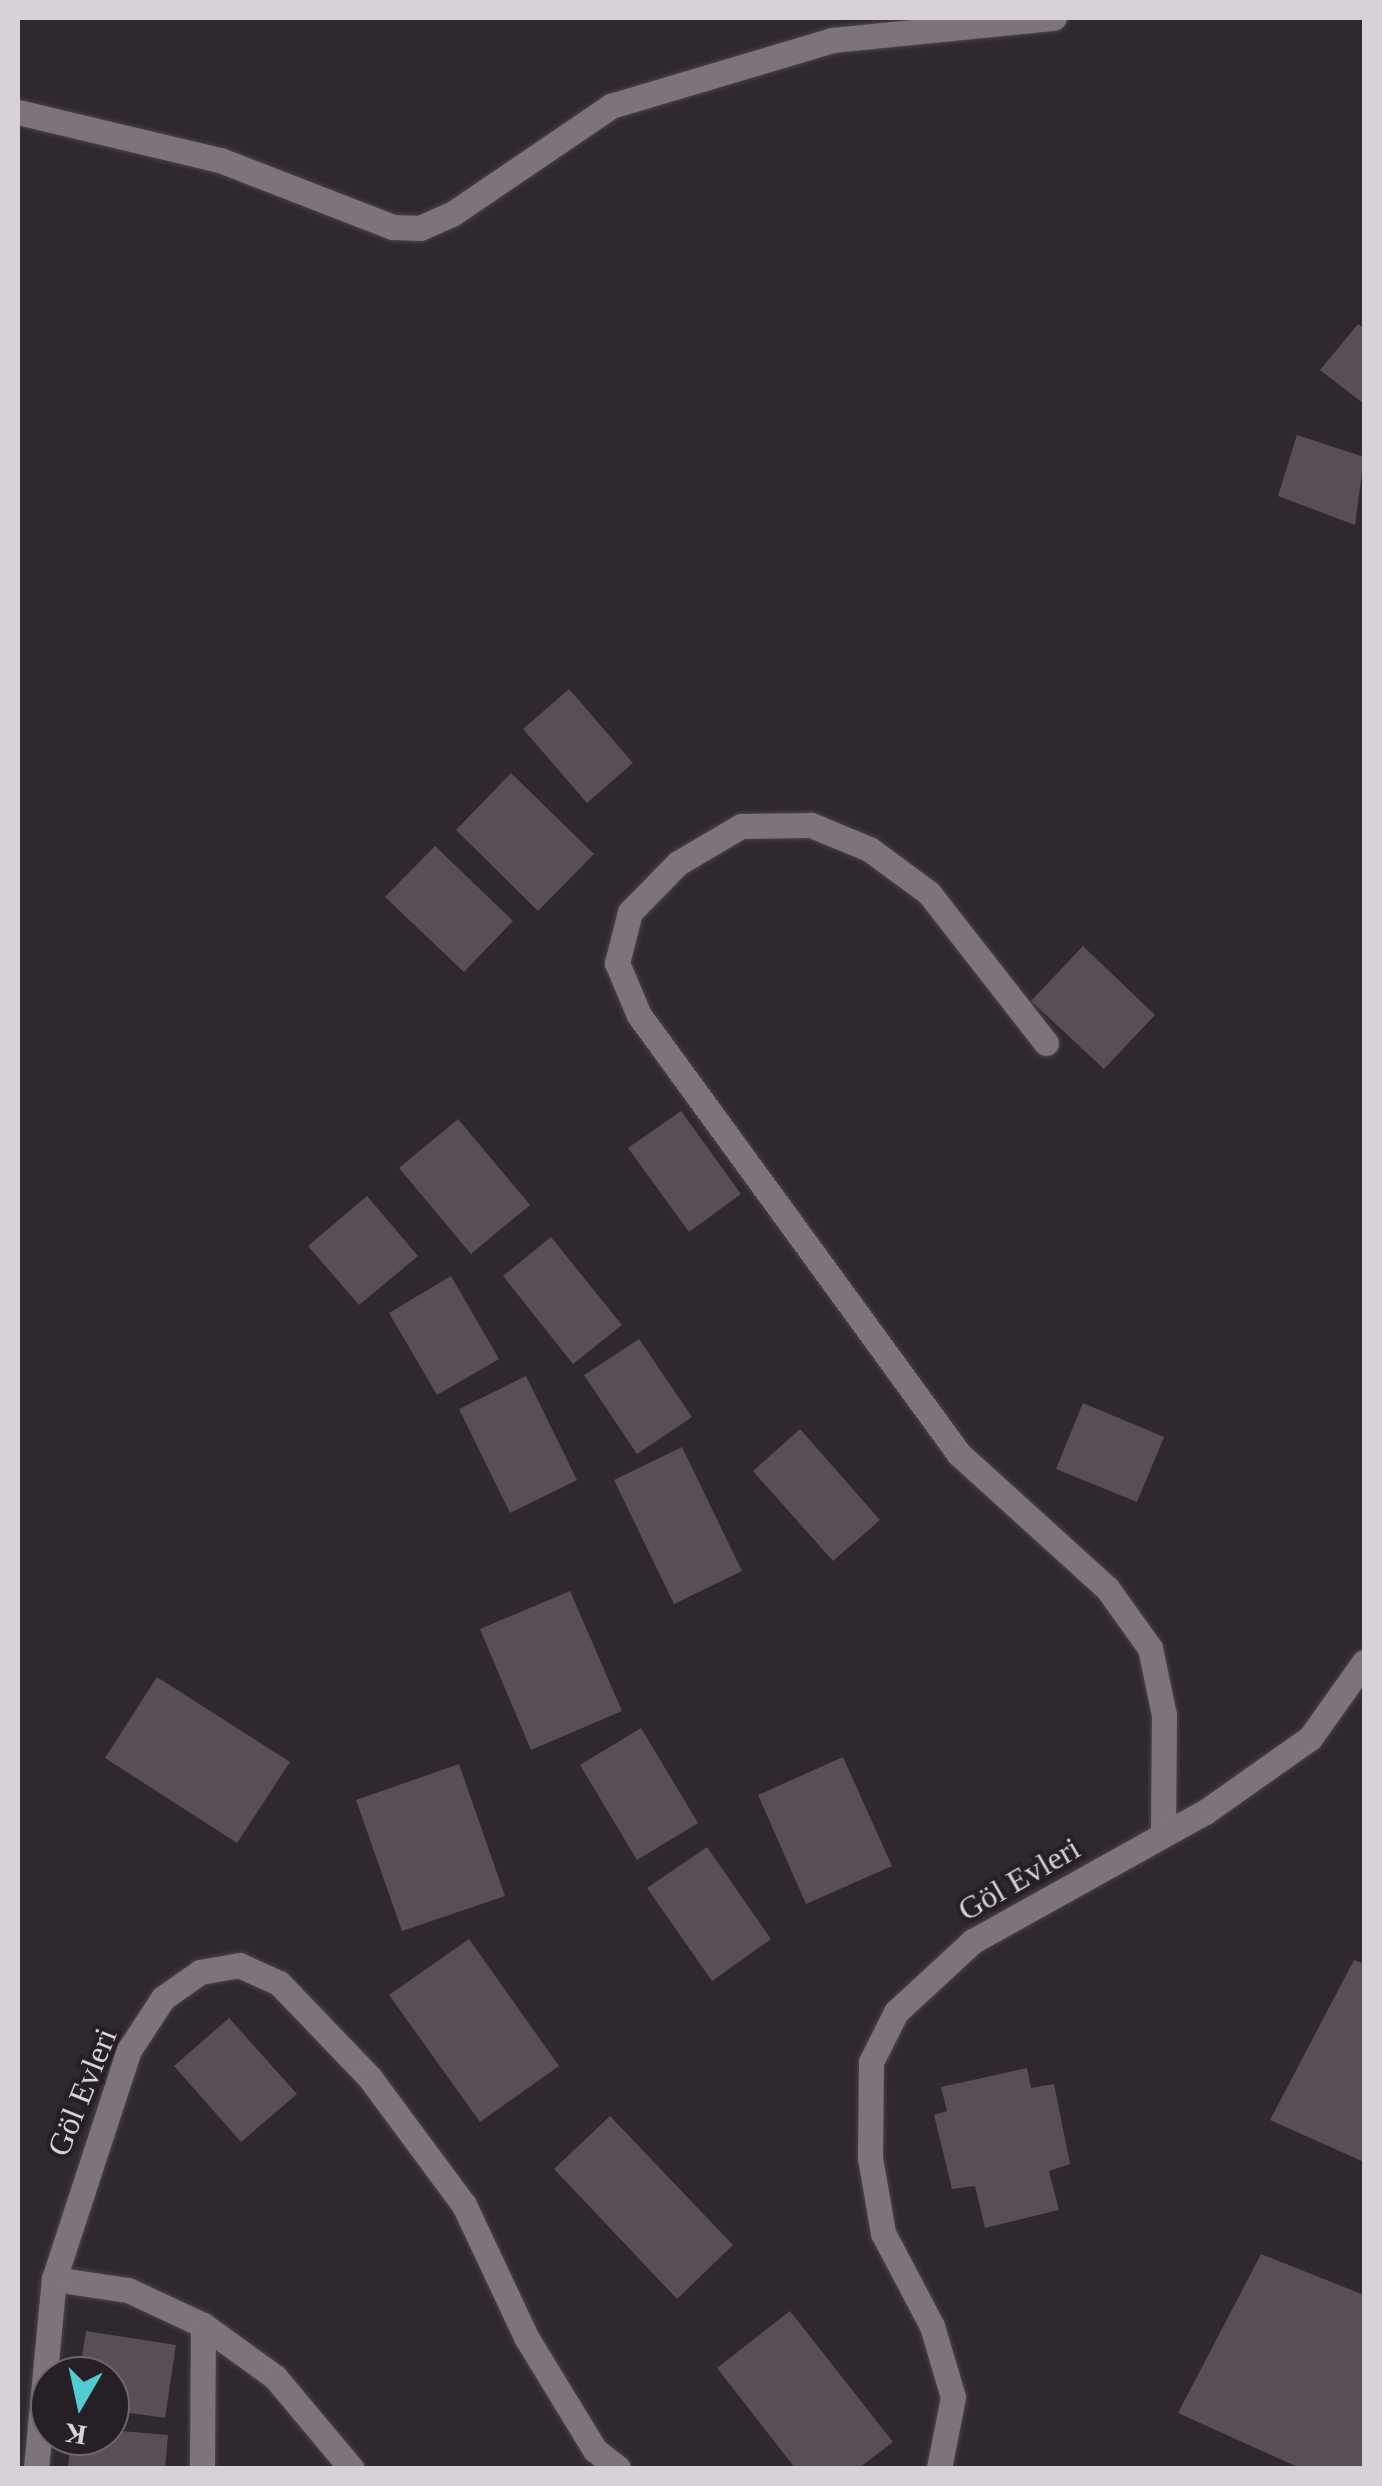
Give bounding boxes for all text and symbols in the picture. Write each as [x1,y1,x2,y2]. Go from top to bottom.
street label: Göl Evleri [951,1829,1087,1929]
street label: Göl Evleri [39,2023,125,2161]
north arrow [30,2356,130,2456]
text: K [62,2417,89,2451]

